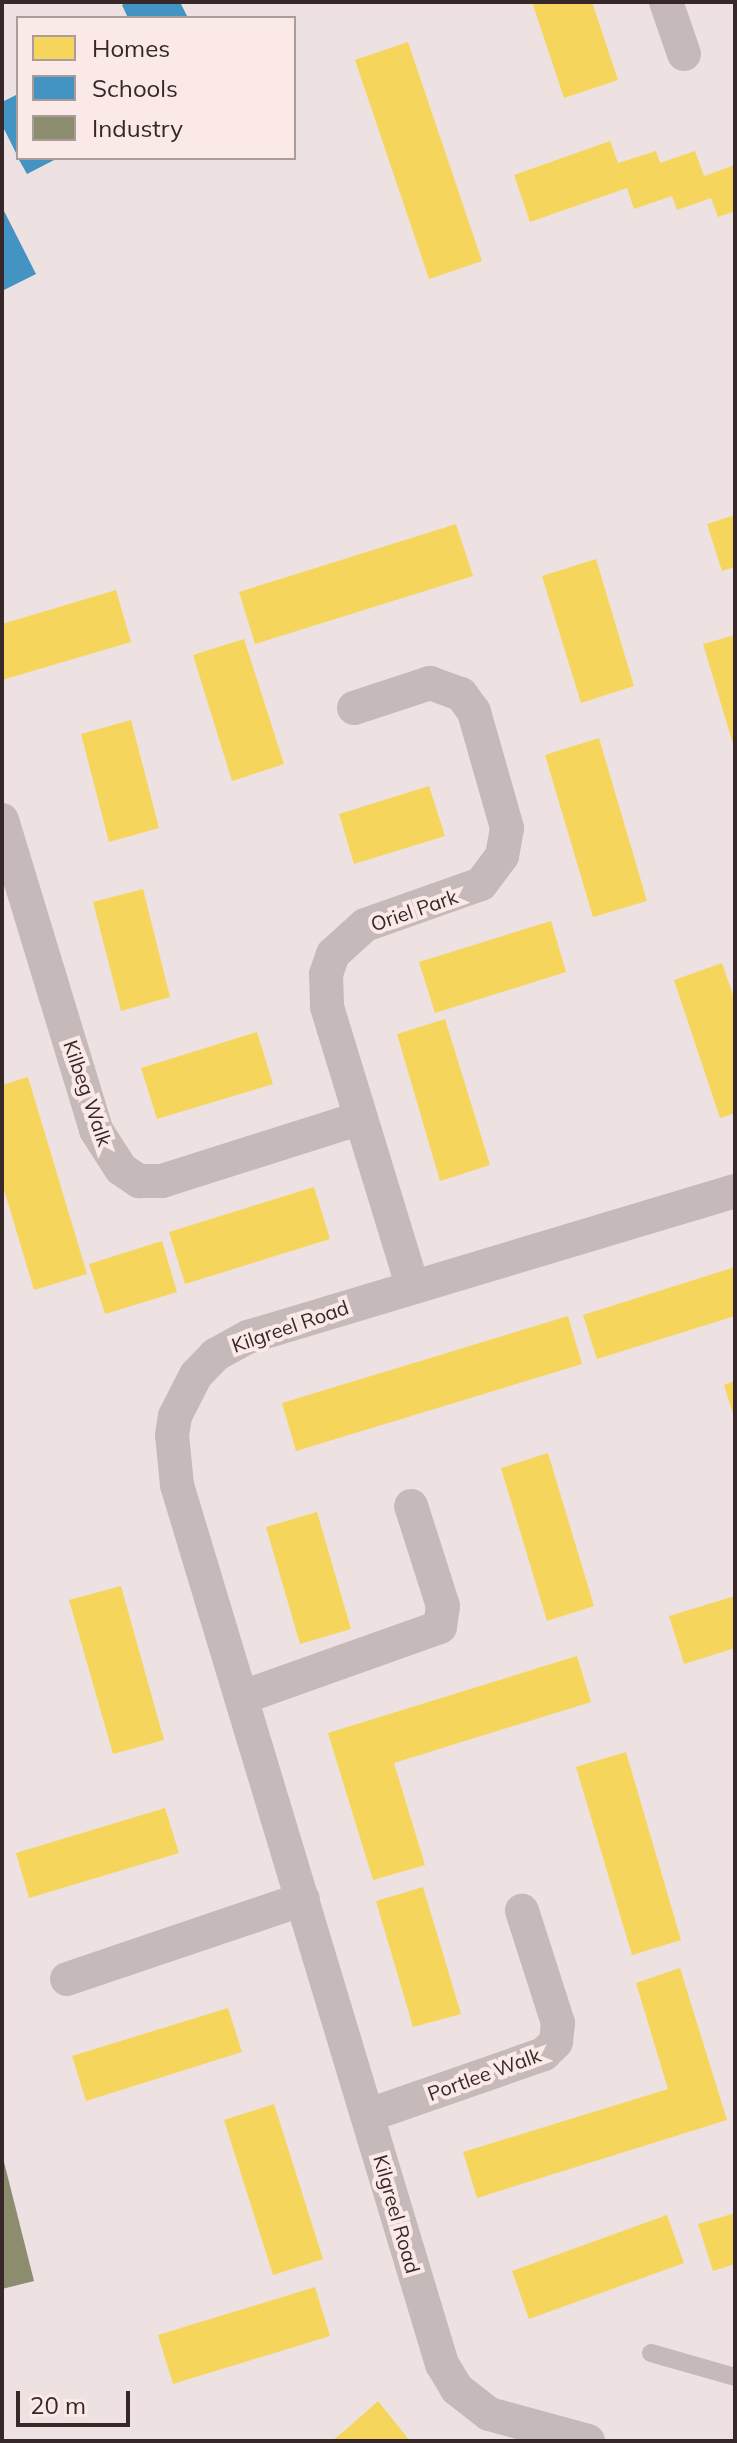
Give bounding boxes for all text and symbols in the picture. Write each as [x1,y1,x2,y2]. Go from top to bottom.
legend [16,16,296,160]
text: Homes [92,33,170,63]
text: Schools [92,73,178,103]
text: Industry [92,113,183,143]
street label: Oriel Park [367,884,461,936]
street label: Kilbeg Walk [59,1037,117,1149]
street label: Kilgreel Road [228,1295,352,1357]
street label: Portlee Walk [424,2042,544,2106]
street label: Kilgreel Road [369,2152,425,2276]
scale bar [20,2375,134,2425]
text: 20 m [30,2390,86,2420]

